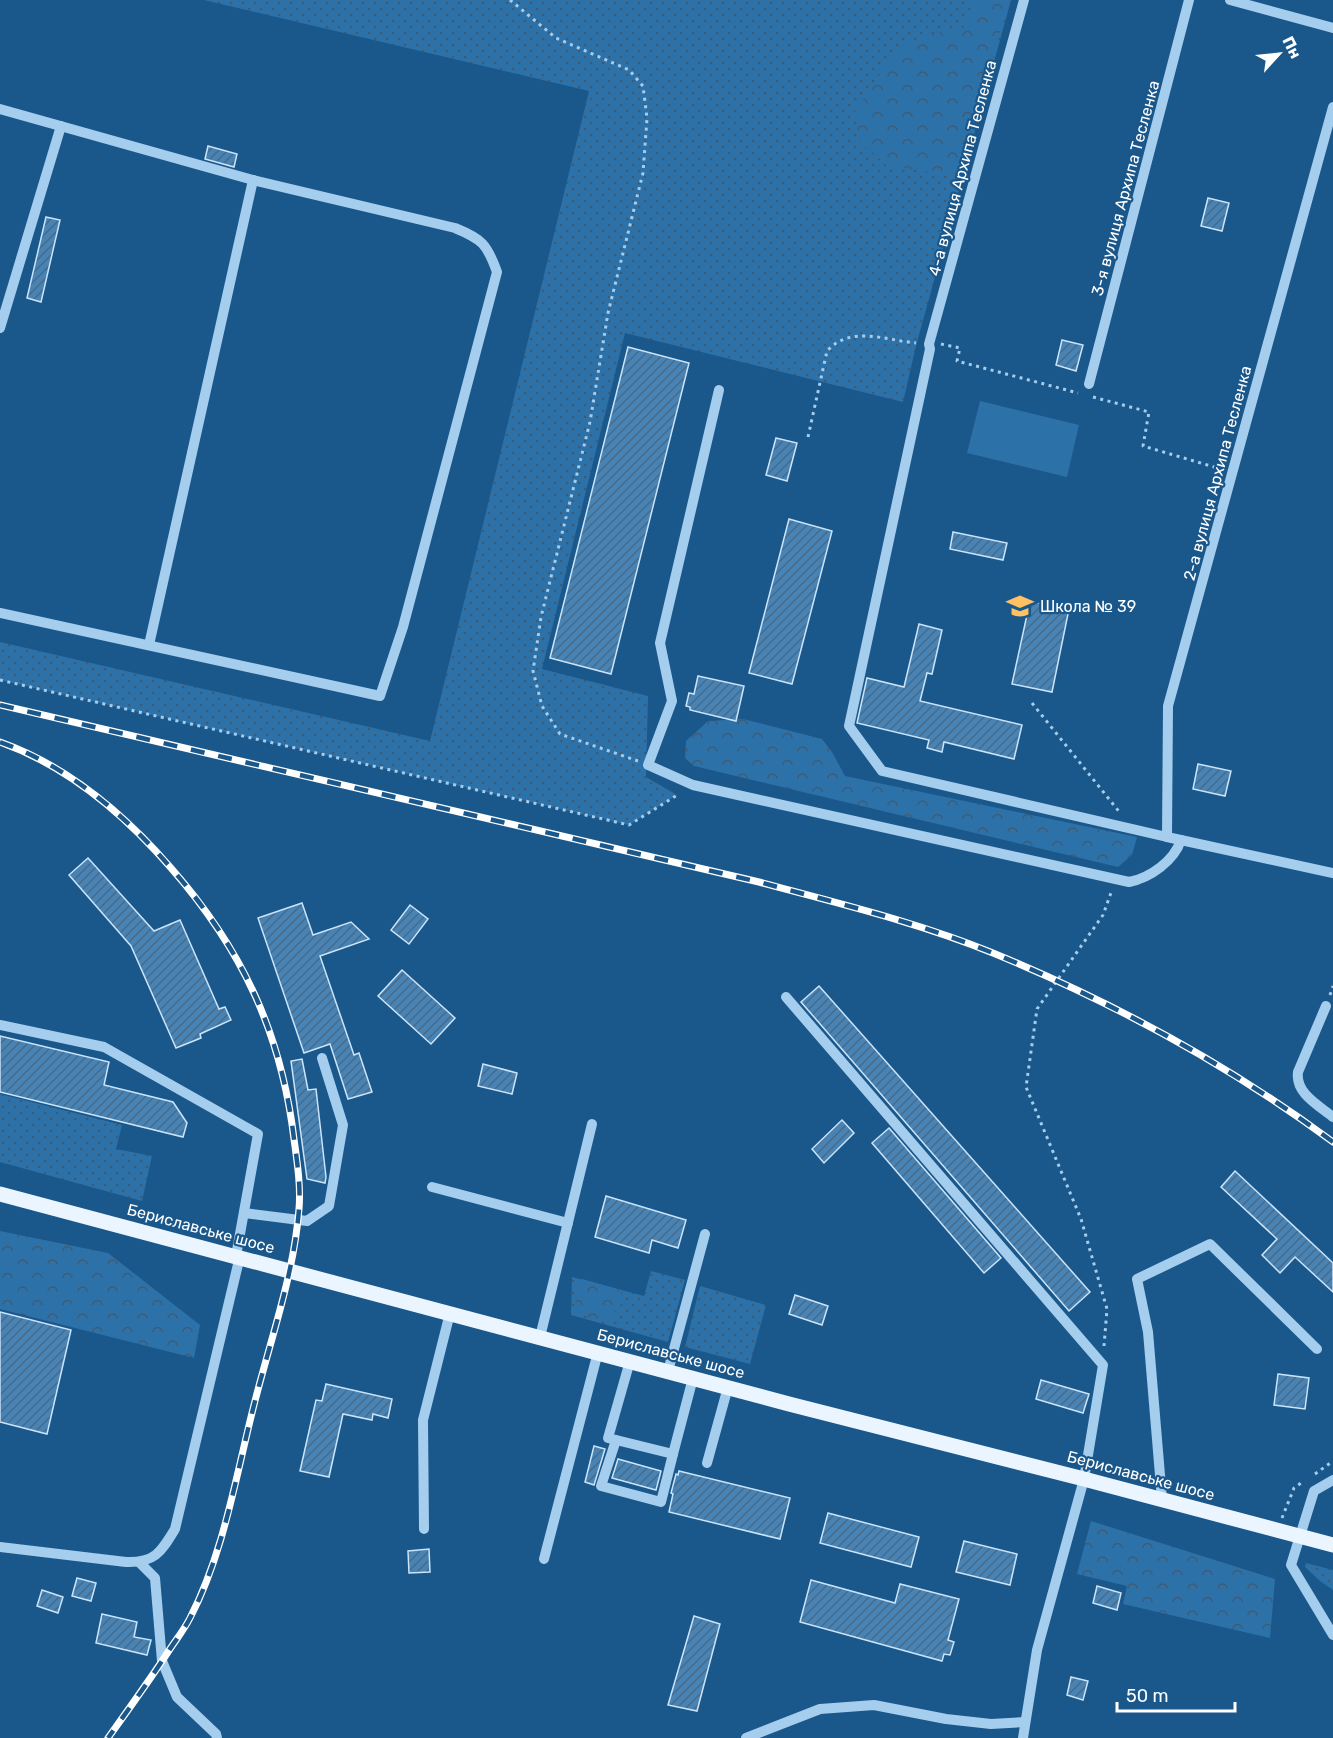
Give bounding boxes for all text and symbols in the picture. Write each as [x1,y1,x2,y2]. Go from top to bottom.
north arrow [1249,24,1309,84]
text: Пн [1278,33,1305,62]
street label: 4-а вулиця Архипа Тесленка [925,58,1000,278]
street label: 3-я вулиця Архипа Тесленка [1088,78,1163,298]
street label: 2-а вулиця Архипа Тесленка [1180,364,1255,583]
school or university icon: Школа № 39 [1005,591,1035,621]
place label: Школа № 39 [1040,597,1136,616]
street label: Бериславське шосе [125,1200,277,1257]
street label: Бериславське шосе [595,1325,747,1382]
street label: Бериславське шосе [1065,1447,1217,1504]
scale bar [1117,1675,1236,1713]
text: 50 m [1126,1685,1169,1707]

